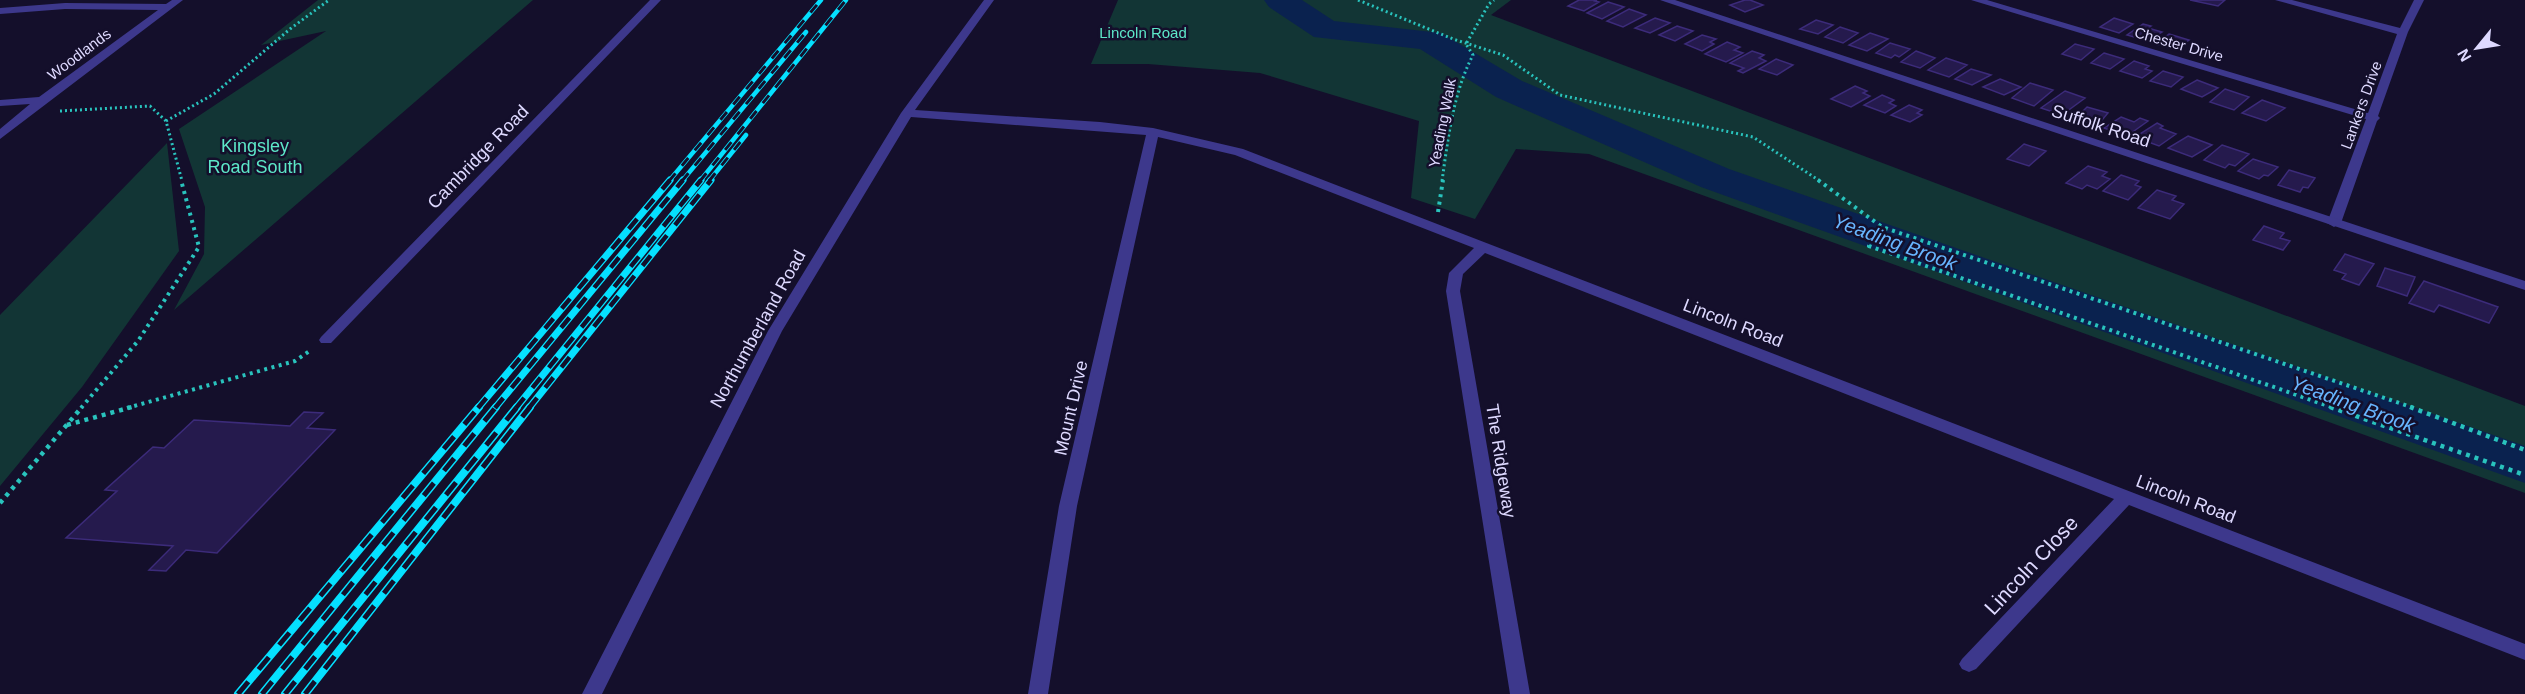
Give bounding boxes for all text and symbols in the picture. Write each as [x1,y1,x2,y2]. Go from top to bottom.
north arrow [2447,18,2507,78]
street label: Chester Drive [2133,23,2225,65]
park label: Lincoln Road [1099,24,1187,41]
street label: Woodlands [44,25,114,83]
text: N [2454,46,2475,65]
street label: Lankers Drive [2337,59,2385,151]
street label: Yeading Walk [1425,76,1459,169]
street label: Cambridge Road [424,101,532,213]
street label: Suffolk Road [2049,101,2153,151]
park label: Kingsley Road South [207,136,303,177]
water label: Yeading Brook [1830,209,1961,275]
street label: Northumberland Road [706,247,810,411]
street label: Lincoln Road [1680,295,1786,351]
street label: Mount Drive [1050,358,1092,458]
water label: Yeading Brook [2288,371,2419,437]
street label: The Ridgeway [1482,403,1520,519]
street label: Lincoln Road [2133,471,2239,527]
street label: Lincoln Close [1980,511,2082,619]

